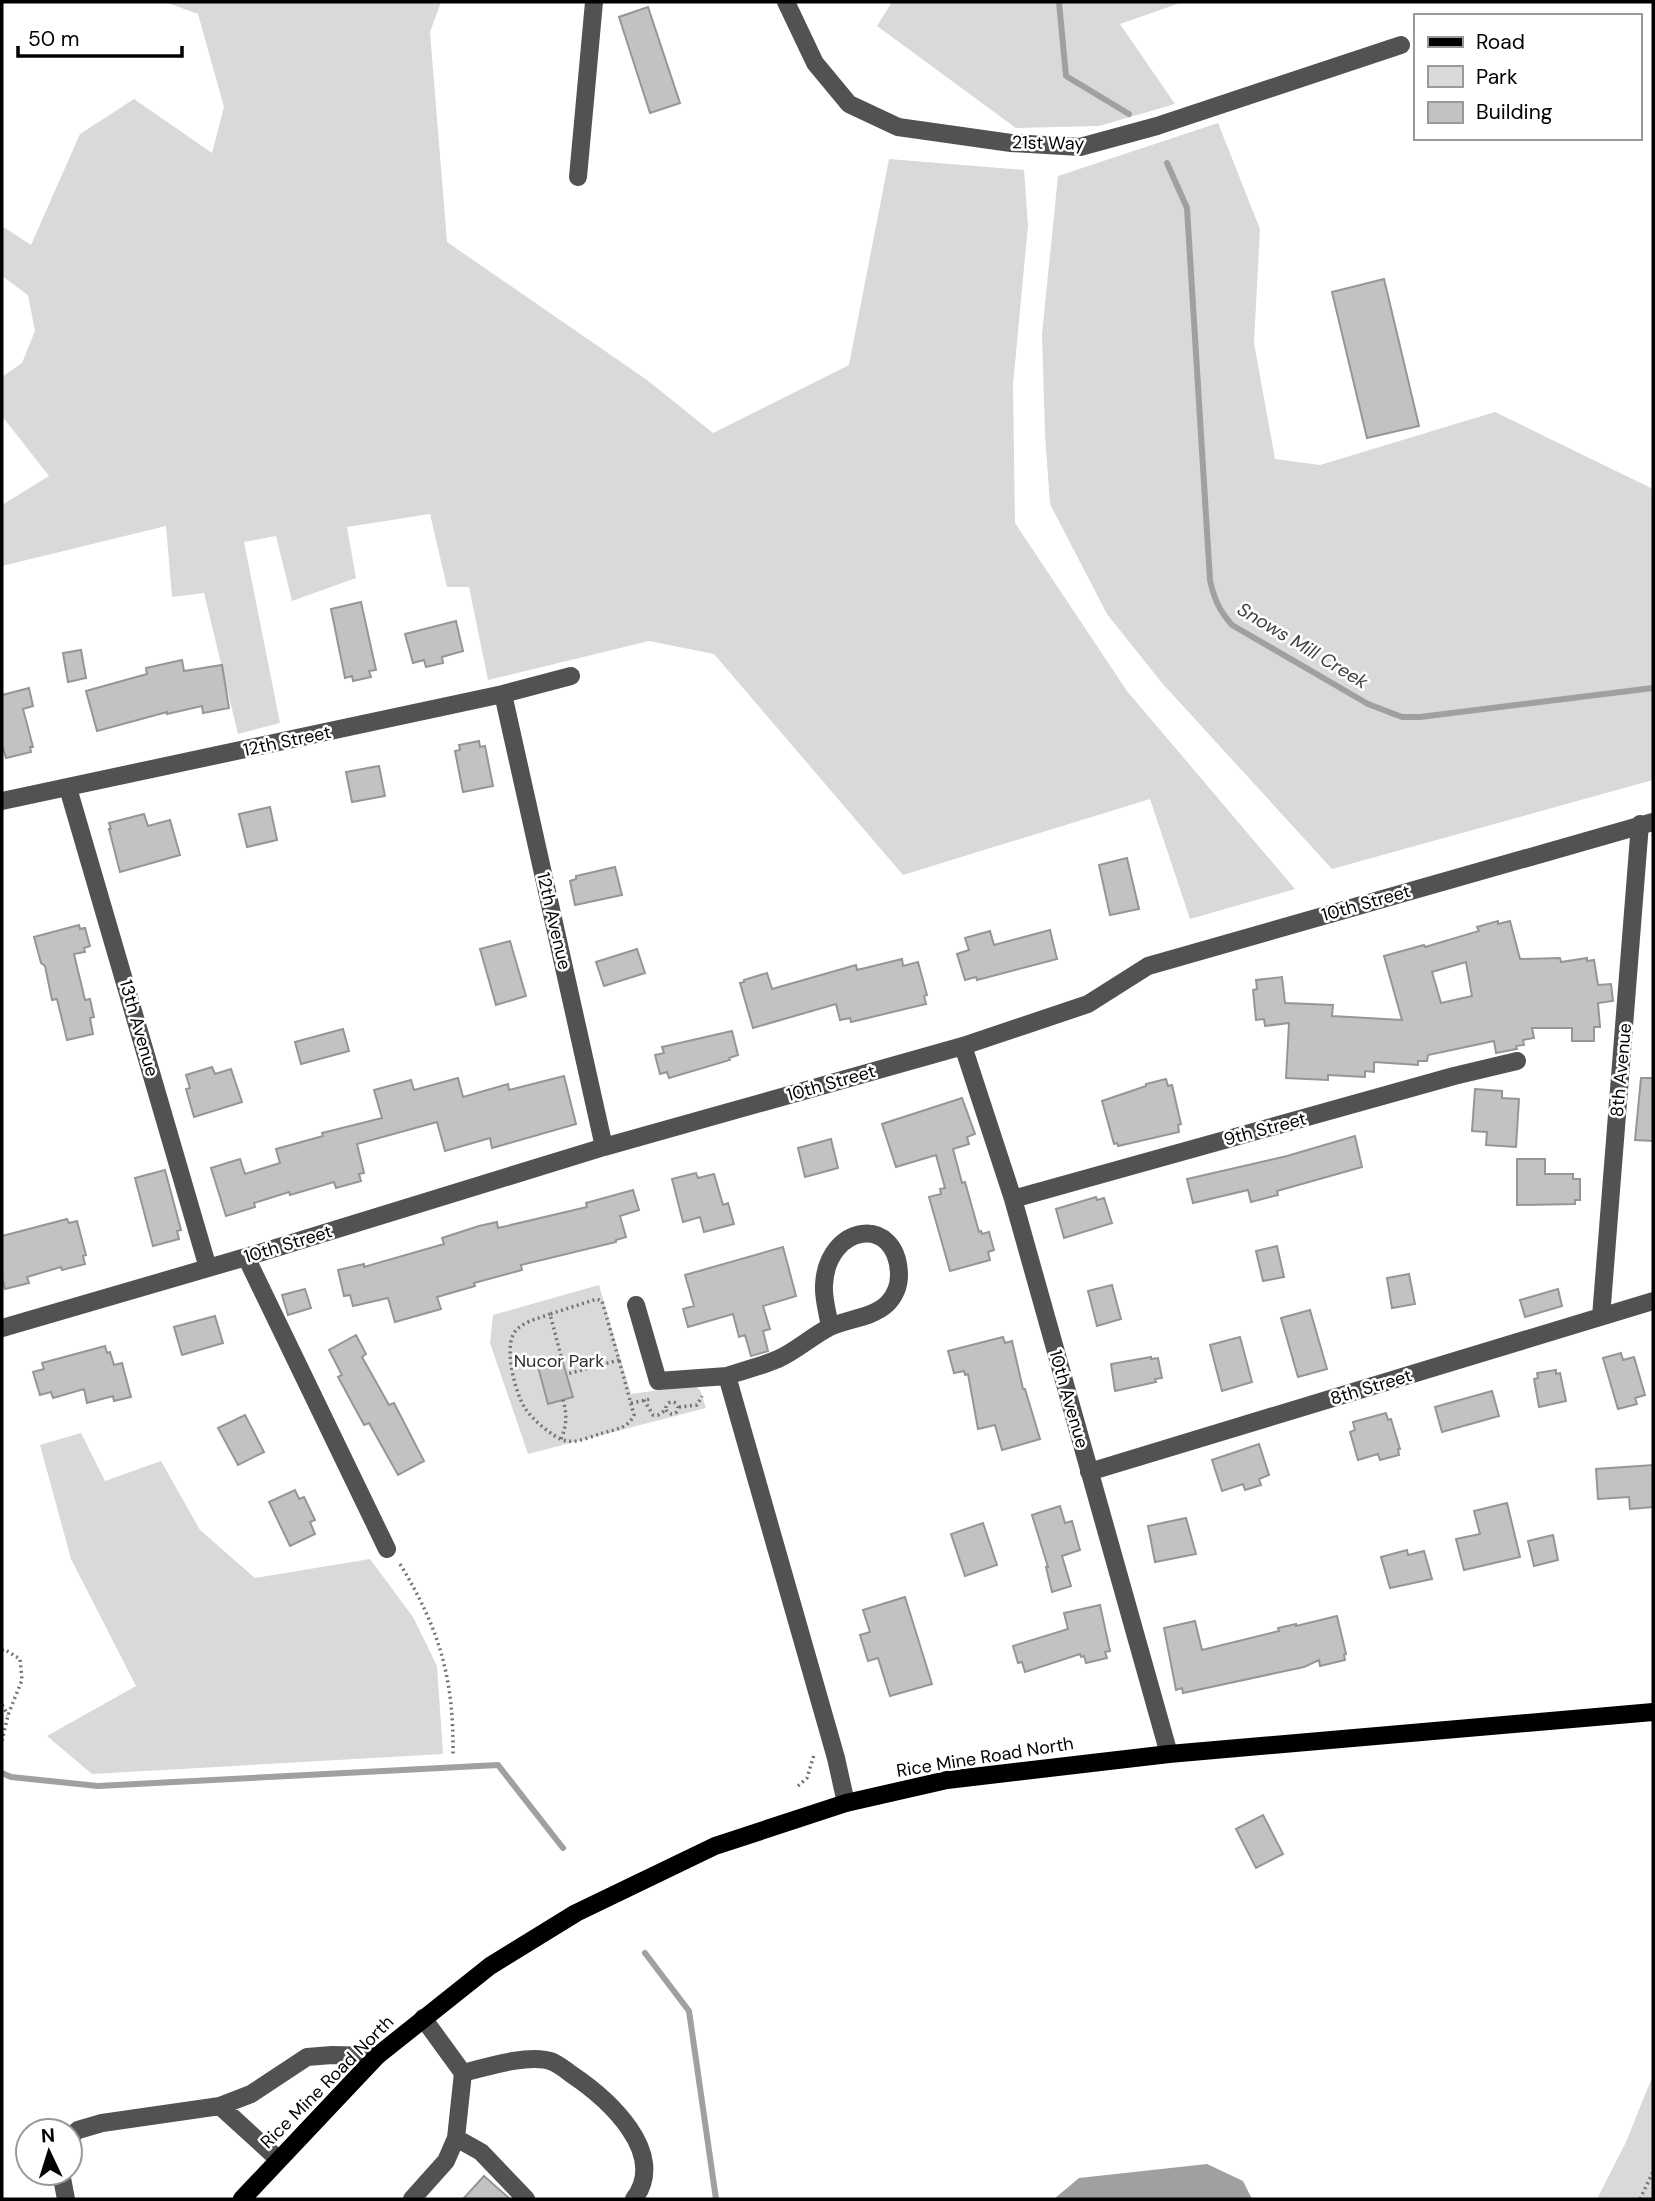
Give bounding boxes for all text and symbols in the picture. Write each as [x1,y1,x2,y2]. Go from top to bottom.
scale bar [18,14,182,58]
legend [1414,14,1641,140]
text: 50 m [28,25,79,53]
text: Road [1476,28,1525,56]
text: Park [1476,63,1518,91]
text: Building [1476,98,1553,126]
street label: 21st Way [1012,130,1084,156]
water label: Snows Mill Creek [1233,596,1373,695]
street label: 12th Street [241,720,333,762]
street label: 12th Avenue [531,870,577,972]
street label: 10th Street [1319,879,1413,927]
street label: 13th Avenue [114,977,164,1079]
street label: 8th Avenue [1605,1022,1637,1118]
street label: 10th Street [784,1059,878,1107]
street label: 9th Street [1221,1106,1309,1152]
street label: 10th Street [241,1219,335,1269]
street label: 10th Avenue [1044,1347,1094,1451]
park label: Nucor Park [514,1349,604,1373]
street label: 8th Street [1327,1363,1415,1411]
street label: Rice Mine Road North [895,1731,1075,1783]
street label: Rice Mine Road North [255,2010,399,2154]
north arrow [14,2117,84,2187]
text: N [40,2123,56,2148]

